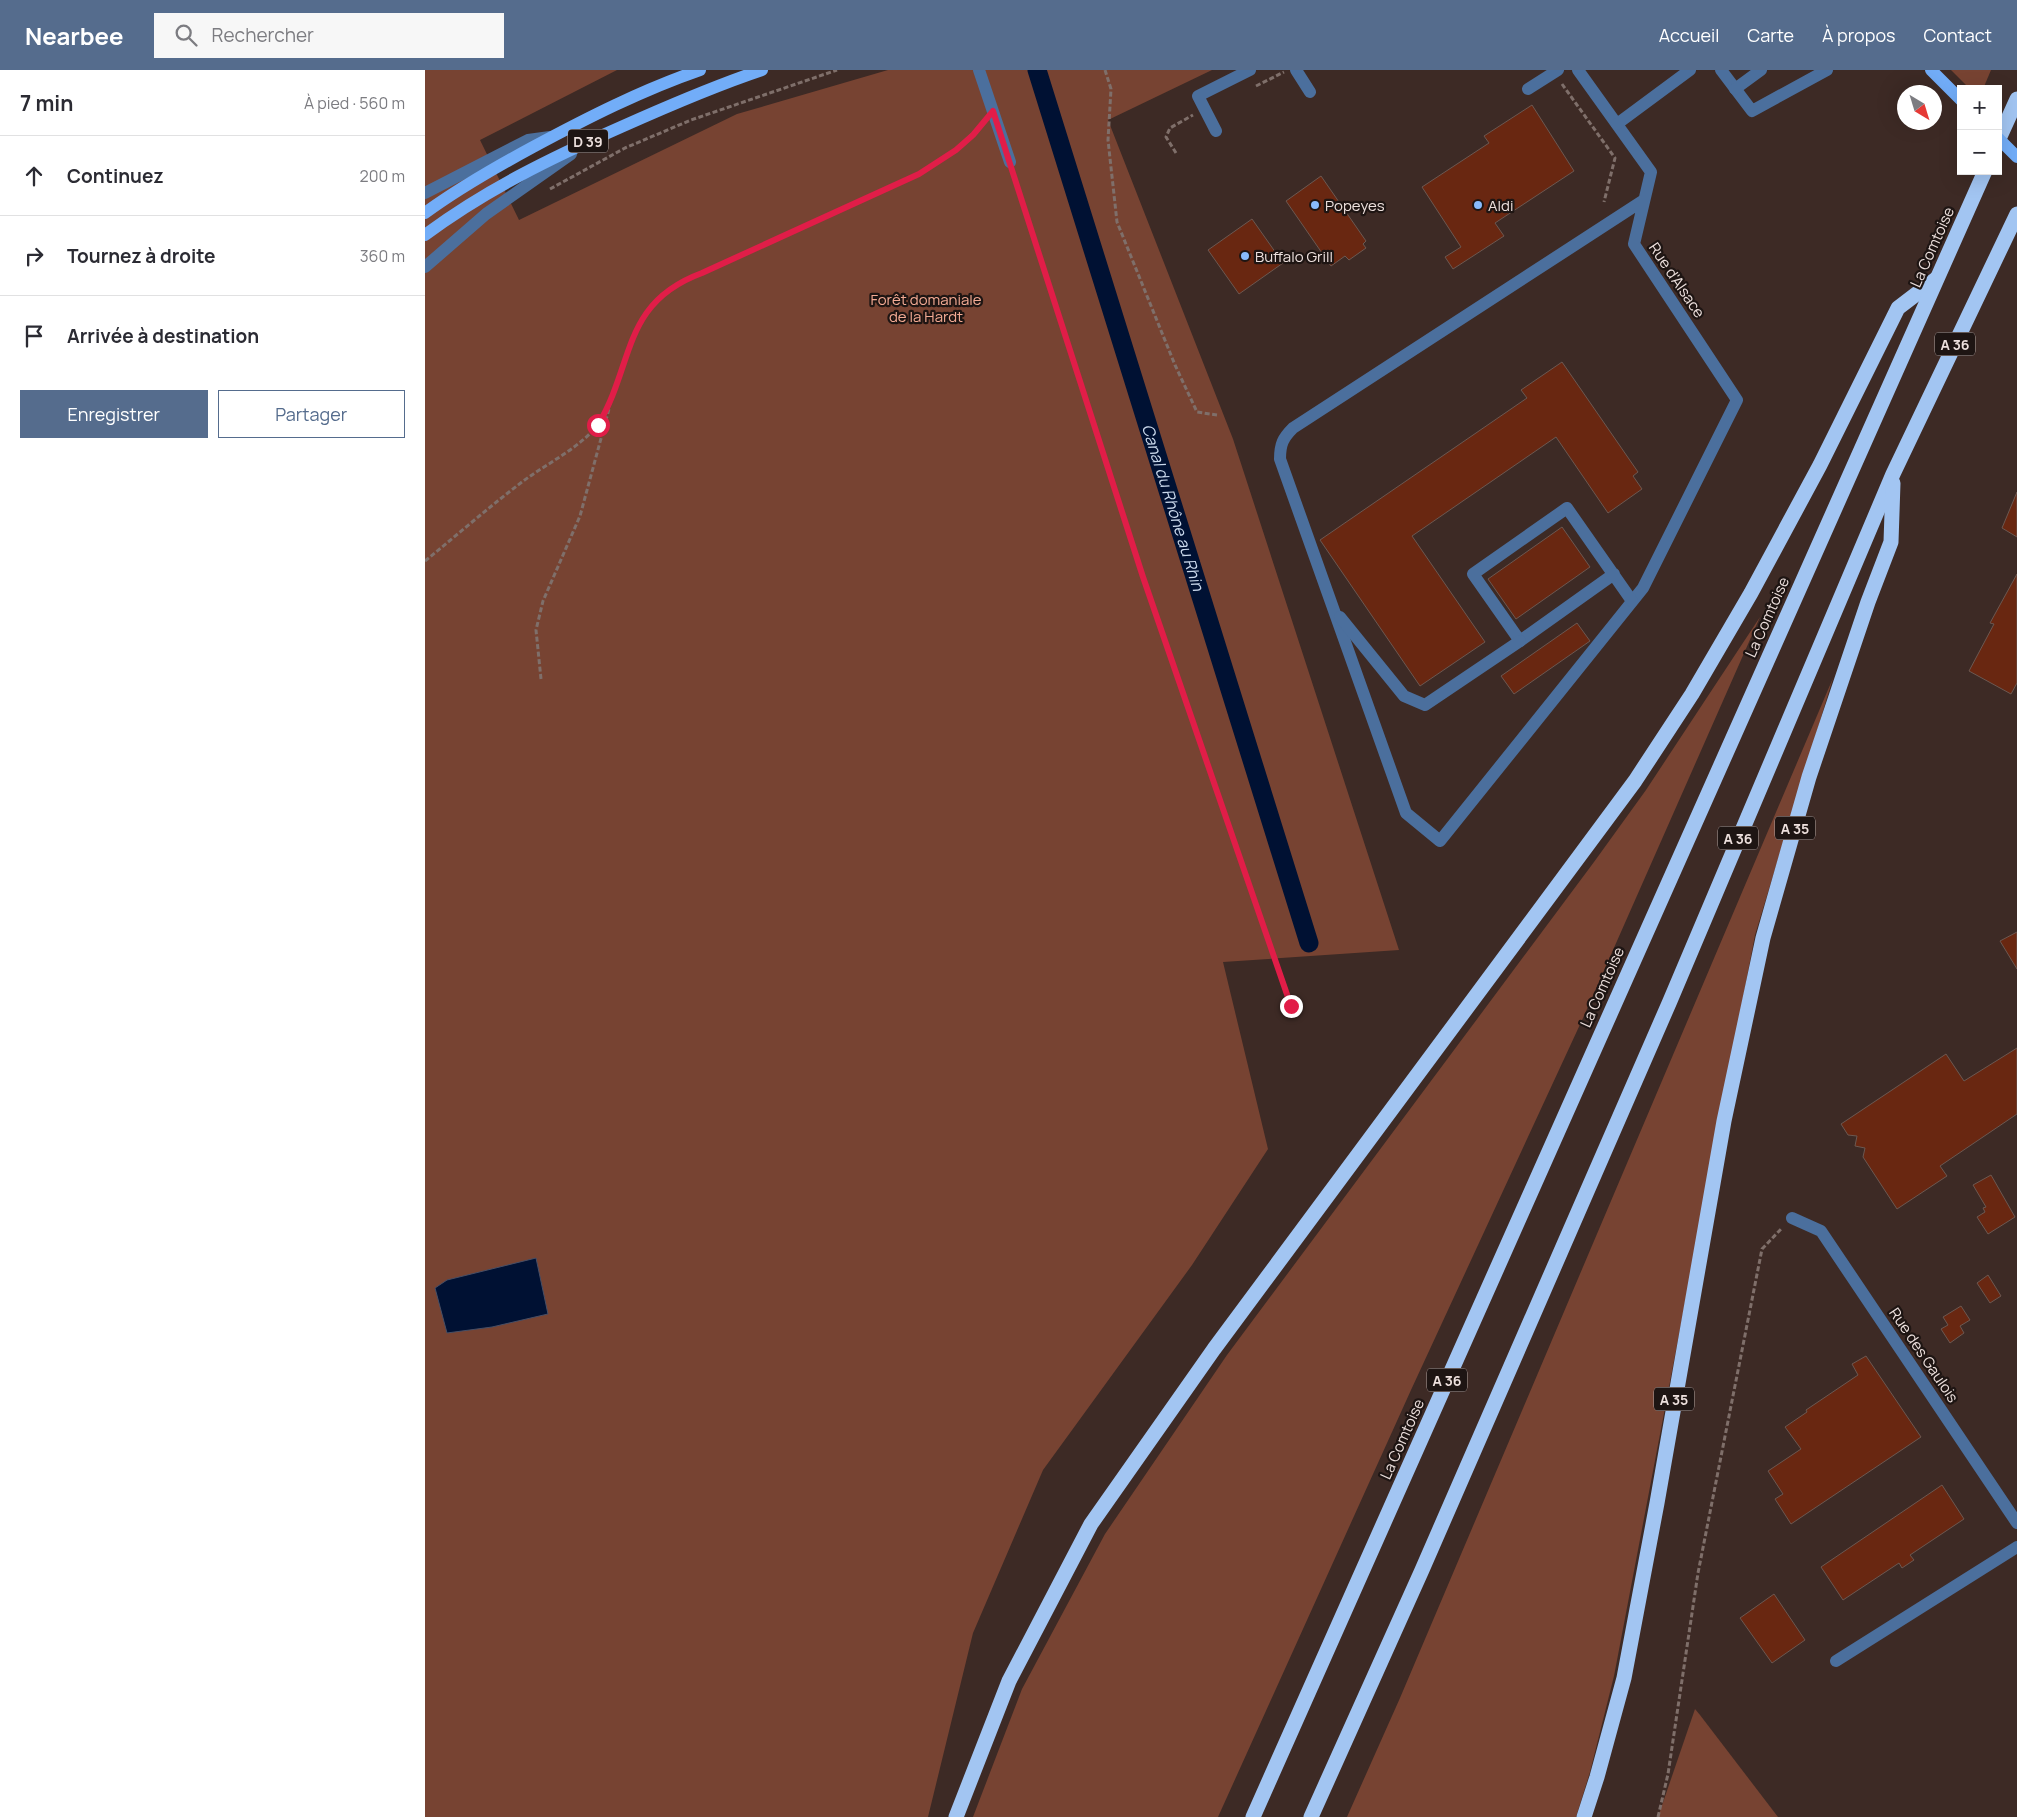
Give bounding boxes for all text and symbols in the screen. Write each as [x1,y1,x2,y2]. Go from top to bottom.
search box [154,13,504,58]
text: Nearbee [25,19,124,52]
icon: search [172,21,200,49]
text: Rechercher [212,22,314,48]
text: Accueil [1659,23,1719,47]
text: Carte [1747,23,1794,47]
text: À propos [1822,23,1895,47]
text: Contact [1923,23,1992,47]
north arrow [1897,85,1942,130]
map controls [1957,85,2002,175]
button: + [1957,85,2002,130]
text: 7 min [20,89,73,117]
text: À pied · 560 m [304,92,405,114]
road number: D 39 [568,129,608,152]
button: − [1957,130,2002,175]
icon: ahead [20,162,48,190]
text: Continuez [67,163,164,189]
text: 200 m [360,165,405,187]
place label: Popeyes [1325,195,1385,216]
place label: Aldi [1488,195,1513,216]
marker: Popeyes [1309,199,1321,211]
marker: Aldi [1472,199,1484,211]
street label: La Comtoise [1905,203,1959,291]
street label: Rue d'Alsace [1644,238,1710,322]
icon: right [20,242,48,270]
text: Tournez à droite [67,243,215,269]
text: 360 m [360,245,405,267]
place label: Buffalo Grill [1255,246,1333,267]
marker: Buffalo Grill [1239,250,1251,262]
park label: Forêt domaniale de la Hardt [870,289,982,327]
icon: arrive [20,322,48,350]
text: Arrivée à destination [67,323,259,349]
road number: A 36 [1935,332,1975,356]
button: Enregistrer [20,390,208,438]
button: Partager [218,390,405,438]
route start [587,414,610,437]
water label: Canal du Rhône au Rhin [1137,421,1210,594]
street label: La Comtoise [1740,573,1794,661]
road number: A 35 [1775,816,1815,840]
road number: A 36 [1718,826,1758,850]
street label: La Comtoise [1575,943,1629,1031]
route end [1280,995,1303,1018]
street label: Rue des Gaulois [1884,1303,1964,1407]
road number: A 36 [1427,1368,1467,1392]
road number: A 35 [1654,1388,1694,1410]
street label: La Comtoise [1375,1395,1429,1483]

